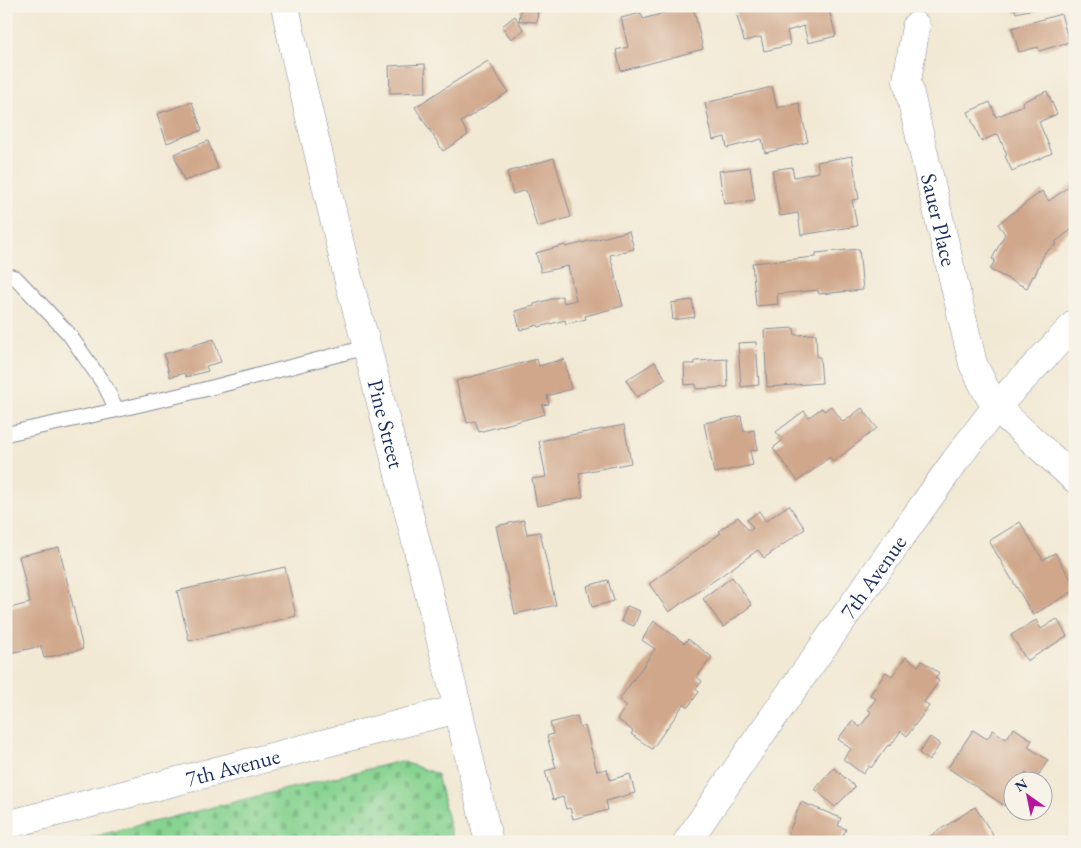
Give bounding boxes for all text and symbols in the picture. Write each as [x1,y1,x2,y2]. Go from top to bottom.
street label: Sauer Place [914,170,964,269]
street label: Pine Street [361,376,411,471]
street label: 7th Avenue [834,529,913,625]
street label: 7th Avenue [182,741,283,793]
north arrow [1004,770,1054,820]
text: N [1011,774,1031,796]

